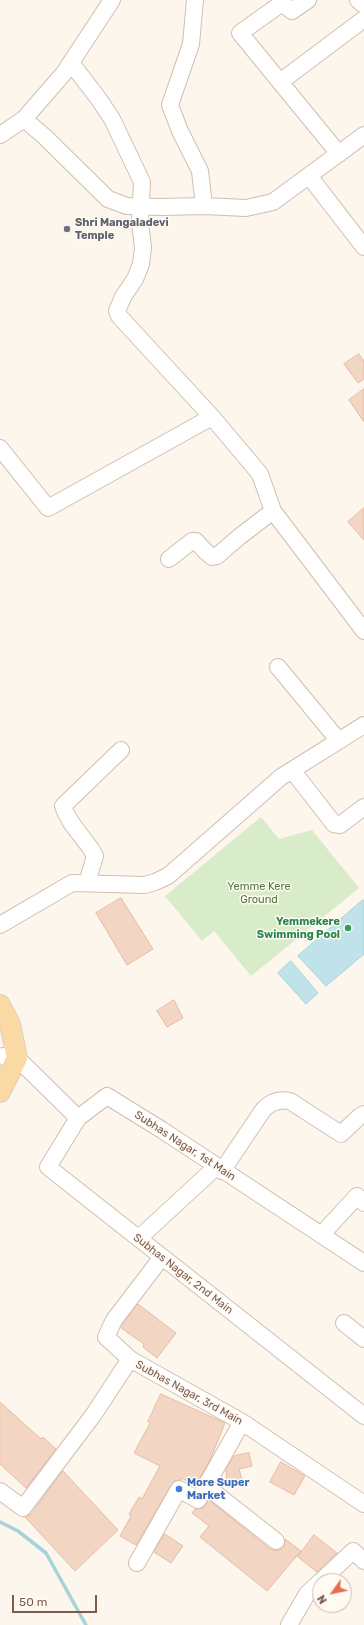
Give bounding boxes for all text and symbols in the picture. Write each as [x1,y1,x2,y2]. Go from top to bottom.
place label: Shri Mangaladevi Temple [75,216,169,242]
marker: Shri Mangaladevi Temple [62,224,72,234]
park label: Yemme Kere Ground [227,880,291,906]
place label: Yemmekere Swimming Pool [257,915,340,941]
marker: Yemmekere Swimming Pool [343,923,353,933]
street label: Subhas Nagar, 1st Main [132,1108,238,1184]
street label: Subhas Nagar, 2nd Main [130,1231,236,1317]
street label: Subhas Nagar, 3rd Main [133,1358,245,1428]
place label: More Super Market [187,1476,249,1502]
marker: More Super Market [174,1484,184,1494]
north arrow [312,1573,352,1613]
scale bar [14,1587,99,1613]
text: N [315,1592,330,1606]
text: 50 m [19,1595,47,1609]

